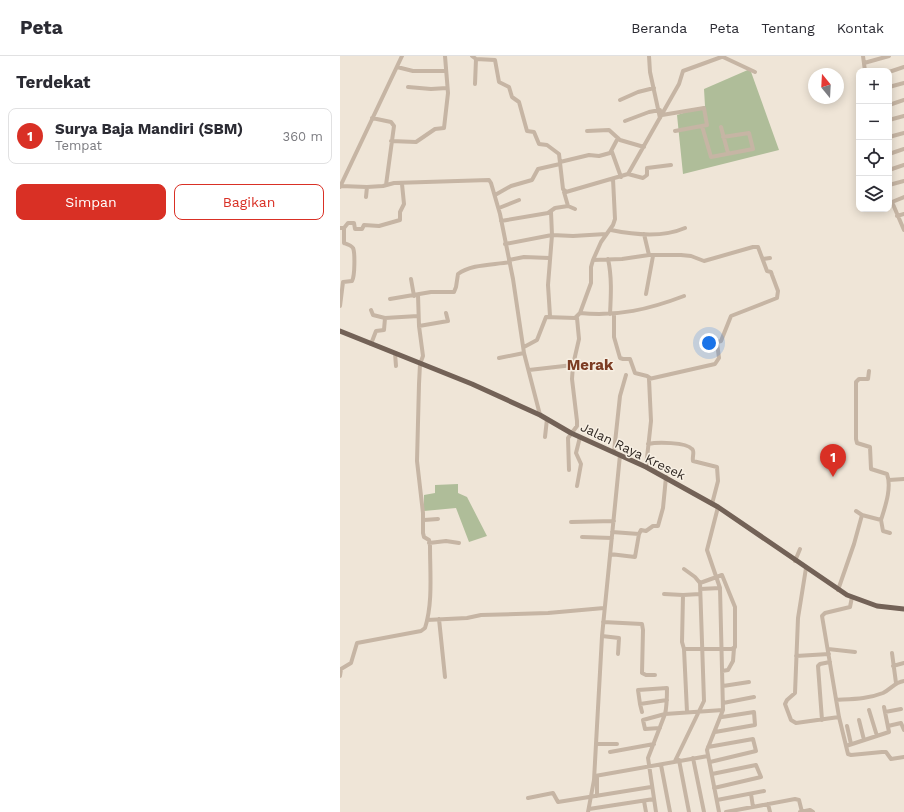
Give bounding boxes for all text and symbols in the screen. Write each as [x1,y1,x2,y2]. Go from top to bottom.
text: Peta [20,16,63,39]
text: Beranda [631,20,687,36]
text: Peta [709,20,739,36]
text: Tentang [761,20,815,36]
text: Kontak [837,20,884,36]
north arrow [808,68,844,104]
map controls [856,68,892,212]
button: + [856,68,892,104]
text: Terdekat [16,72,91,92]
button: − [856,104,892,140]
text: Surya Baja Mandiri (SBM) [55,120,243,138]
text: 1 [27,129,33,144]
text: 360 m [283,129,323,144]
text: Tempat [55,138,102,153]
button: locate [856,140,892,176]
button: layers [856,176,892,212]
button: Simpan [16,184,166,220]
button: Bagikan [174,184,324,220]
your location [699,333,719,353]
district label: Merak [567,356,614,374]
street label: Jalan Raya Kresek [578,419,688,483]
pin: 1 [820,444,846,477]

